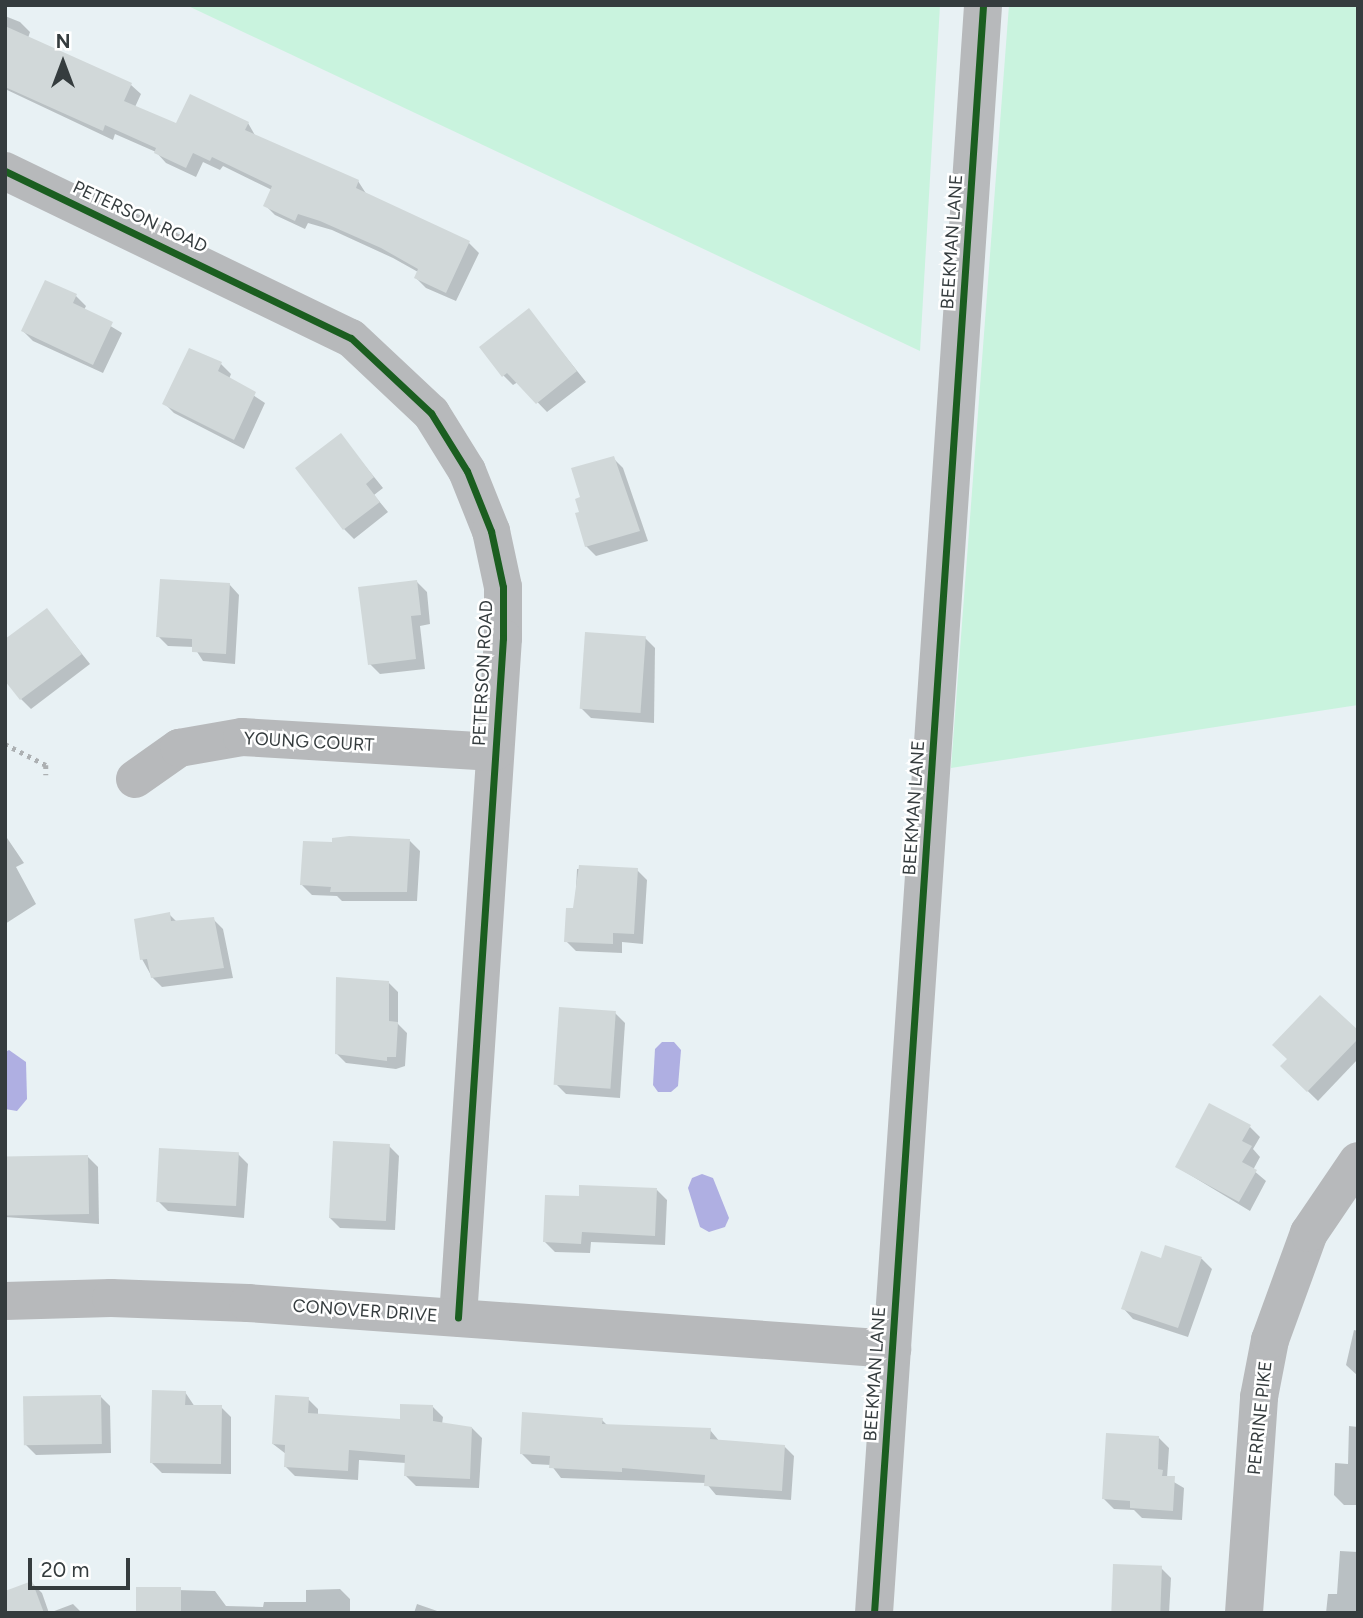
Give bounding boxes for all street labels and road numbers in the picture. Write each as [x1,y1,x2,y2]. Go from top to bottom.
street label: BEEKMAN LANE [937,174,967,310]
street label: PETERSON ROAD [69,176,211,258]
street label: PETERSON ROAD [468,599,498,747]
street label: YOUNG COURT [243,728,375,756]
street label: BEEKMAN LANE [899,740,929,876]
street label: CONOVER DRIVE [292,1295,438,1327]
street label: BEEKMAN LANE [860,1306,890,1442]
street label: PERRINE PIKE [1243,1360,1277,1476]

